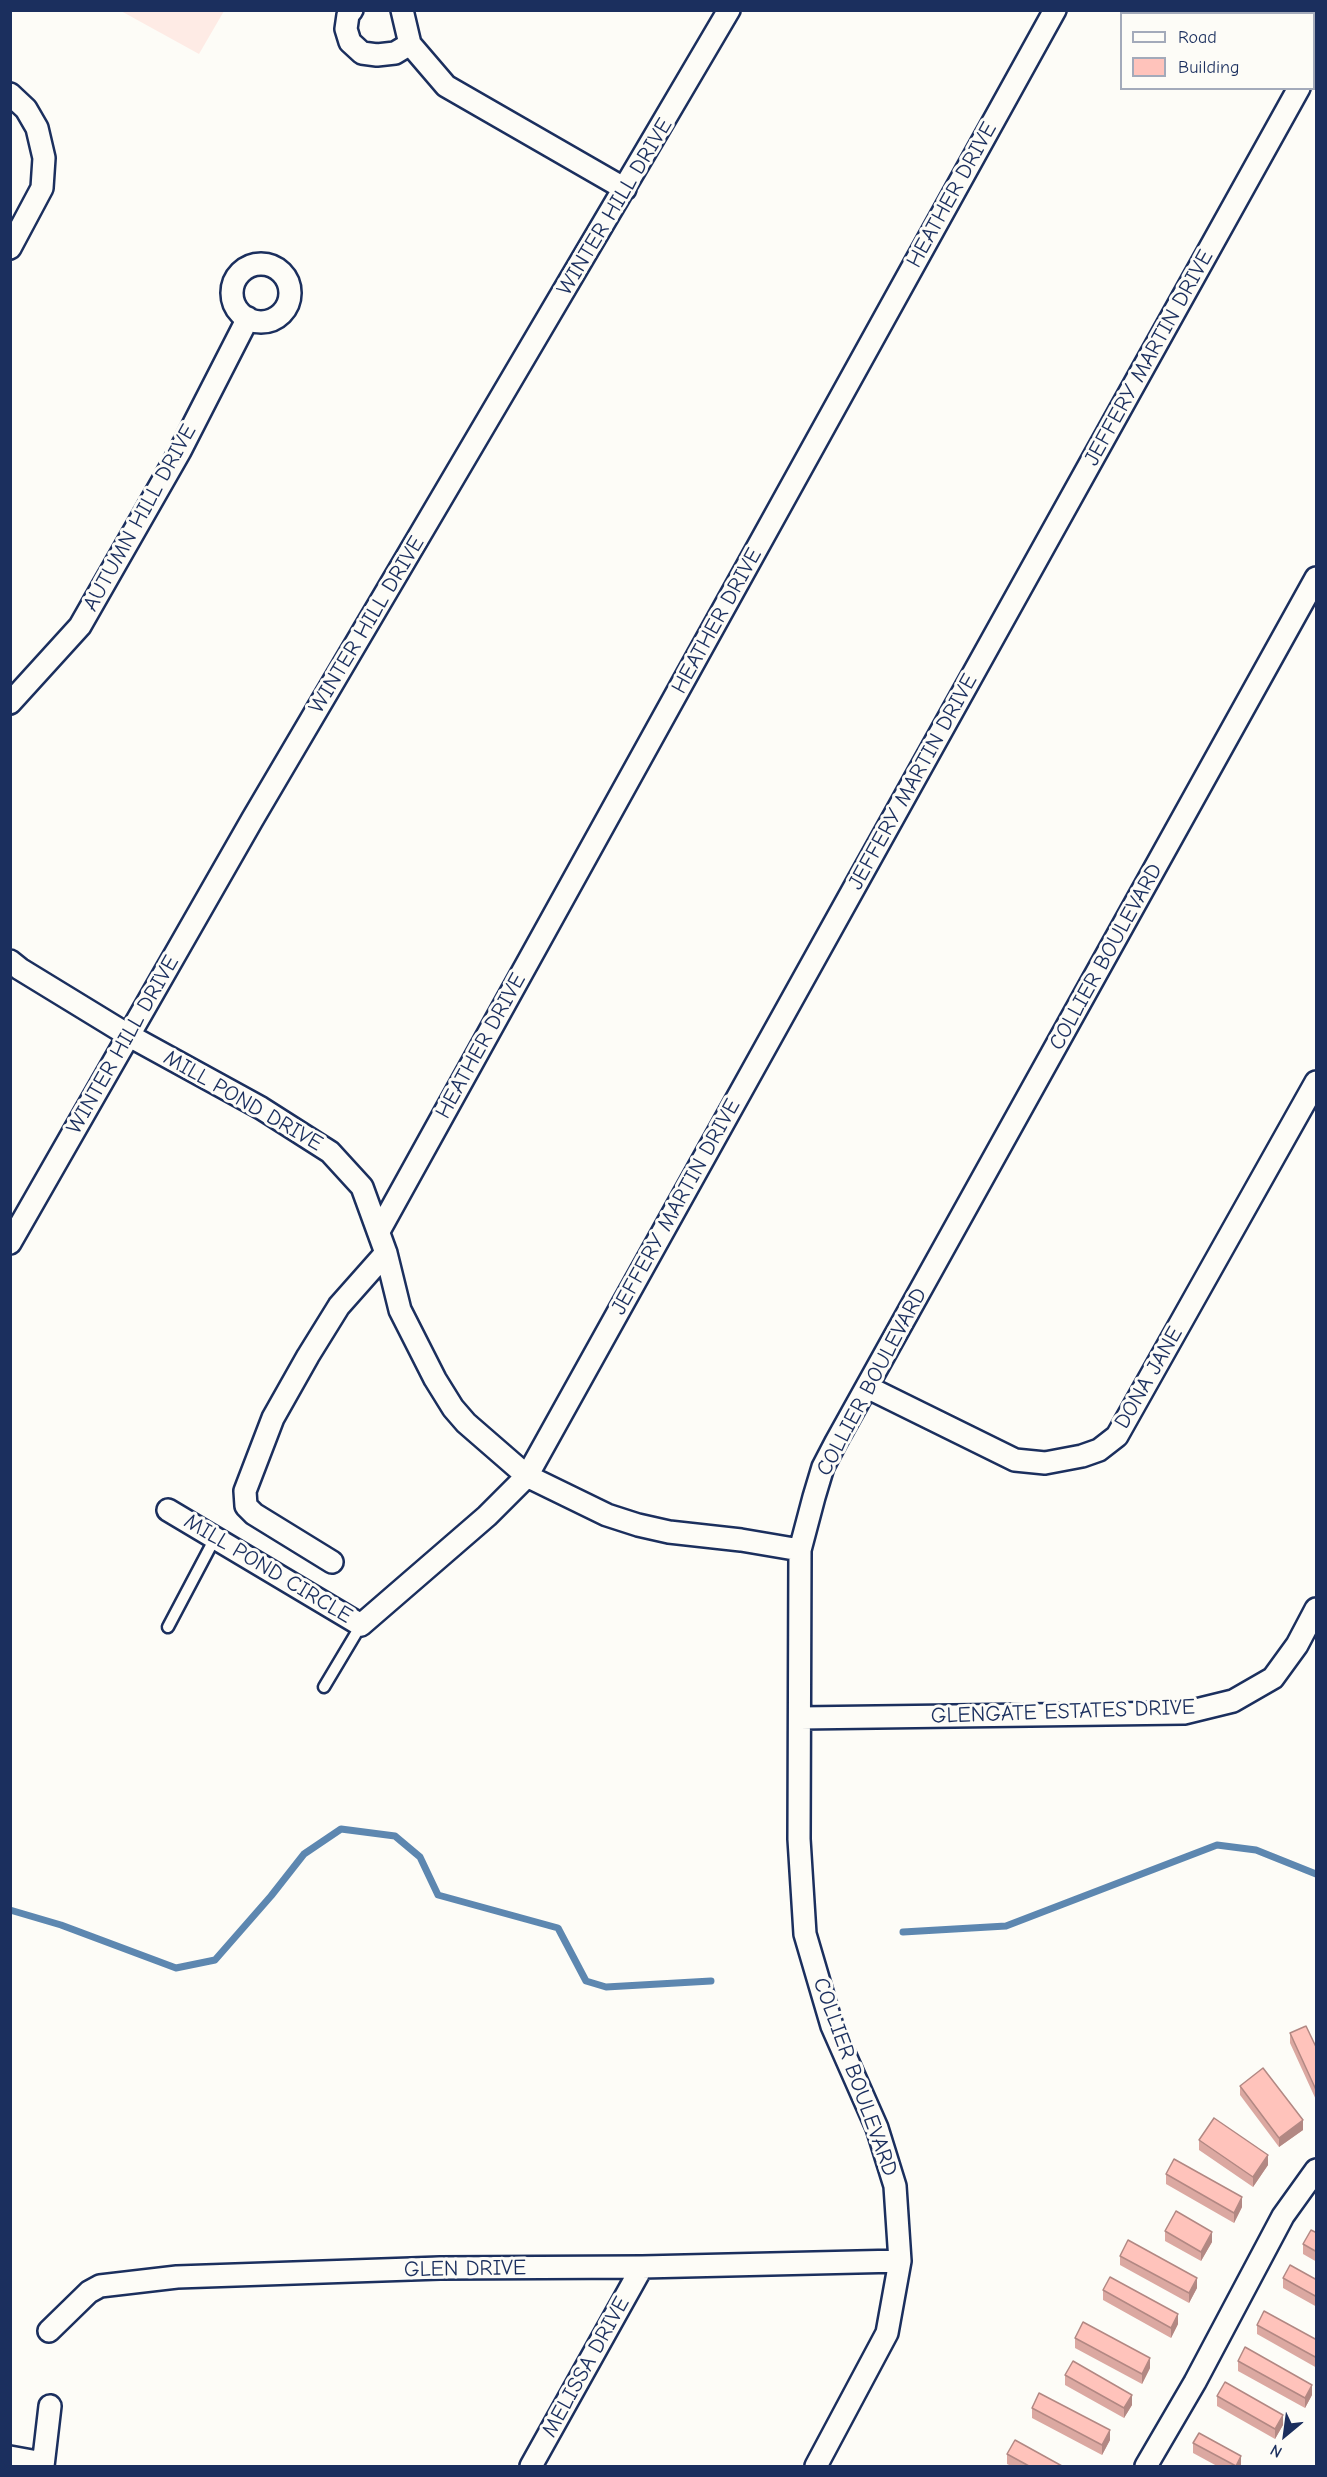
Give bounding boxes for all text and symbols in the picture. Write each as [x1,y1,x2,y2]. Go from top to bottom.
legend [1120,12,1315,90]
text: Road [1178,27,1217,48]
text: Building [1178,57,1240,78]
street label: WINTER HILL DRIVE [552,114,678,300]
street label: HEATHER DRIVE [901,118,1003,272]
street label: JEFFERY MARTIN DRIVE [1079,246,1219,470]
street label: AUTUMN HILL DRIVE [78,420,202,616]
street label: WINTER HILL DRIVE [304,532,430,718]
street label: HEATHER DRIVE [666,544,768,698]
street label: JEFFERY MARTIN DRIVE [843,670,983,894]
street label: COLLIER BOULEVARD [1044,859,1168,1055]
street label: WINTER HILL DRIVE [61,951,185,1139]
street label: HEATHER DRIVE [430,969,532,1123]
street label: MILL POND DRIVE [159,1045,327,1157]
street label: JEFFERY MARTIN DRIVE [606,1095,746,1319]
street label: COLLIER BOULEVARD [811,1283,933,1481]
street label: DONA JANE [1109,1322,1189,1434]
street label: MILL POND CIRCLE [179,1508,357,1630]
street label: GLENGATE ESTATES DRIVE [930,1694,1196,1730]
street label: COLLIER BOULEVARD [807,1974,903,2180]
street label: GLEN DRIVE [404,2255,526,2283]
street label: MELISSA DRIVE [537,2292,635,2442]
north arrow [1255,2405,1315,2465]
text: N [1267,2440,1285,2461]

